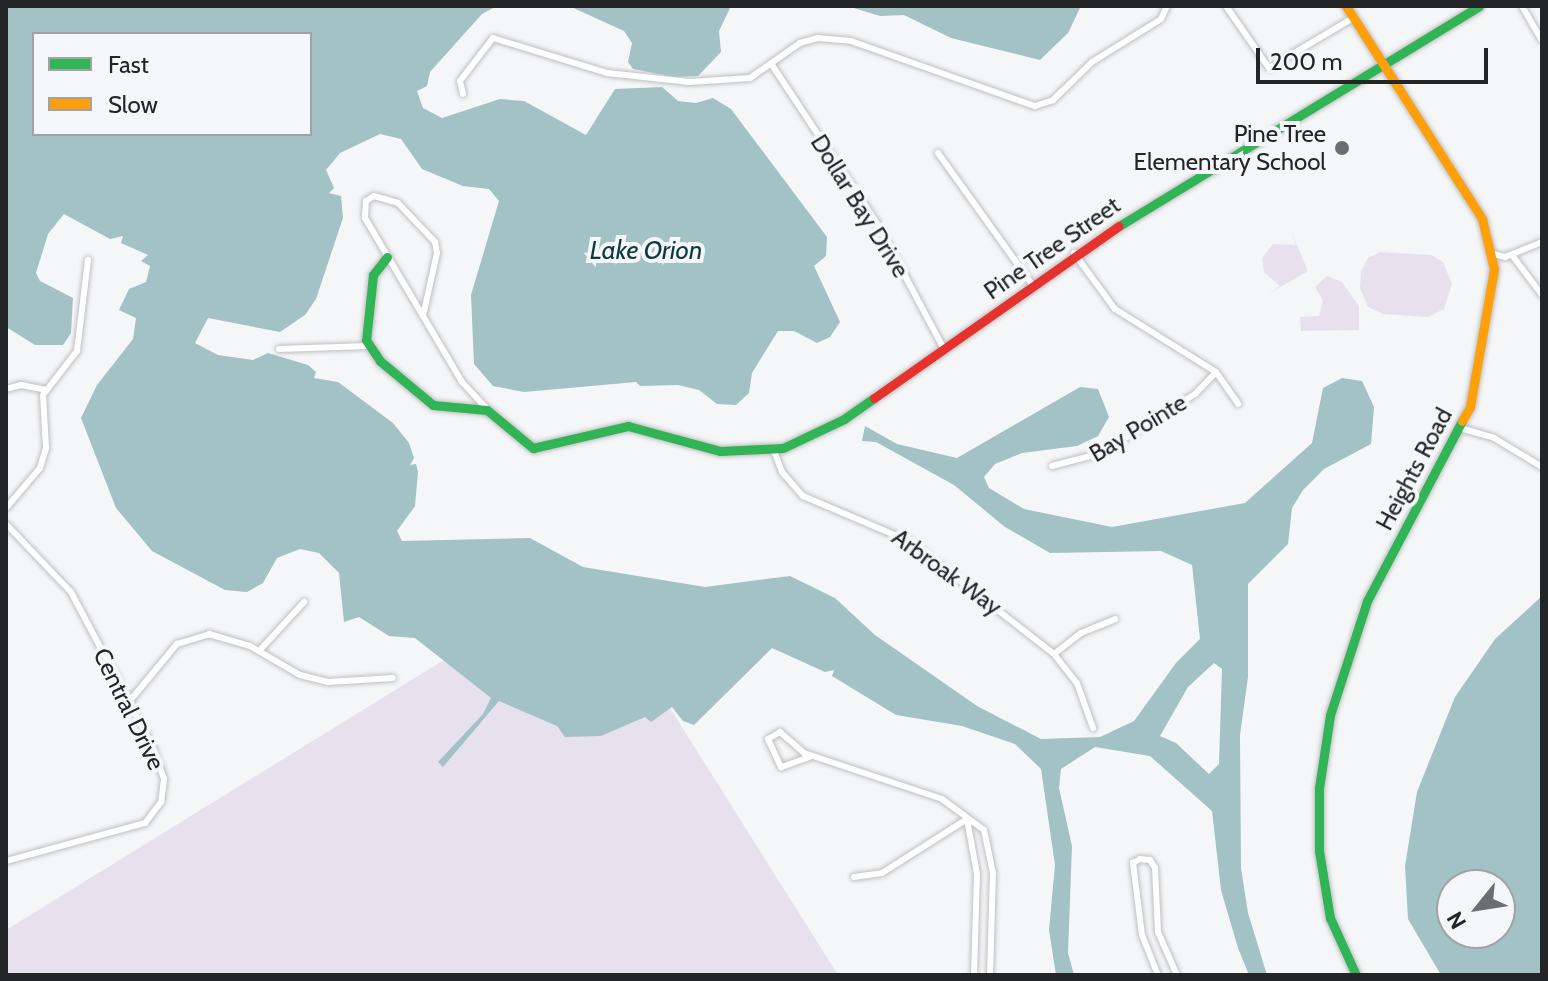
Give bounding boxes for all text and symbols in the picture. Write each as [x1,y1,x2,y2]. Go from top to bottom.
legend [32,32,312,136]
scale bar [1260,32,1492,82]
text: 200 m [1270,47,1343,76]
text: Fast [108,50,149,79]
text: Slow [108,90,158,119]
place label: Pine Tree Elementary School [1134,120,1326,176]
street label: Dollar Bay Drive [805,129,915,283]
marker: Pine Tree Elementary School [1333,139,1351,157]
street label: Pine Tree Street [978,190,1126,306]
water label: Lake Orion [590,235,702,267]
street label: Bay Pointe [1084,388,1192,468]
street label: Heights Road [1370,403,1458,535]
street label: Arbroak Way [886,523,1008,621]
street label: Central Drive [87,643,171,775]
north arrow [1436,869,1516,949]
text: N [1441,907,1472,934]

